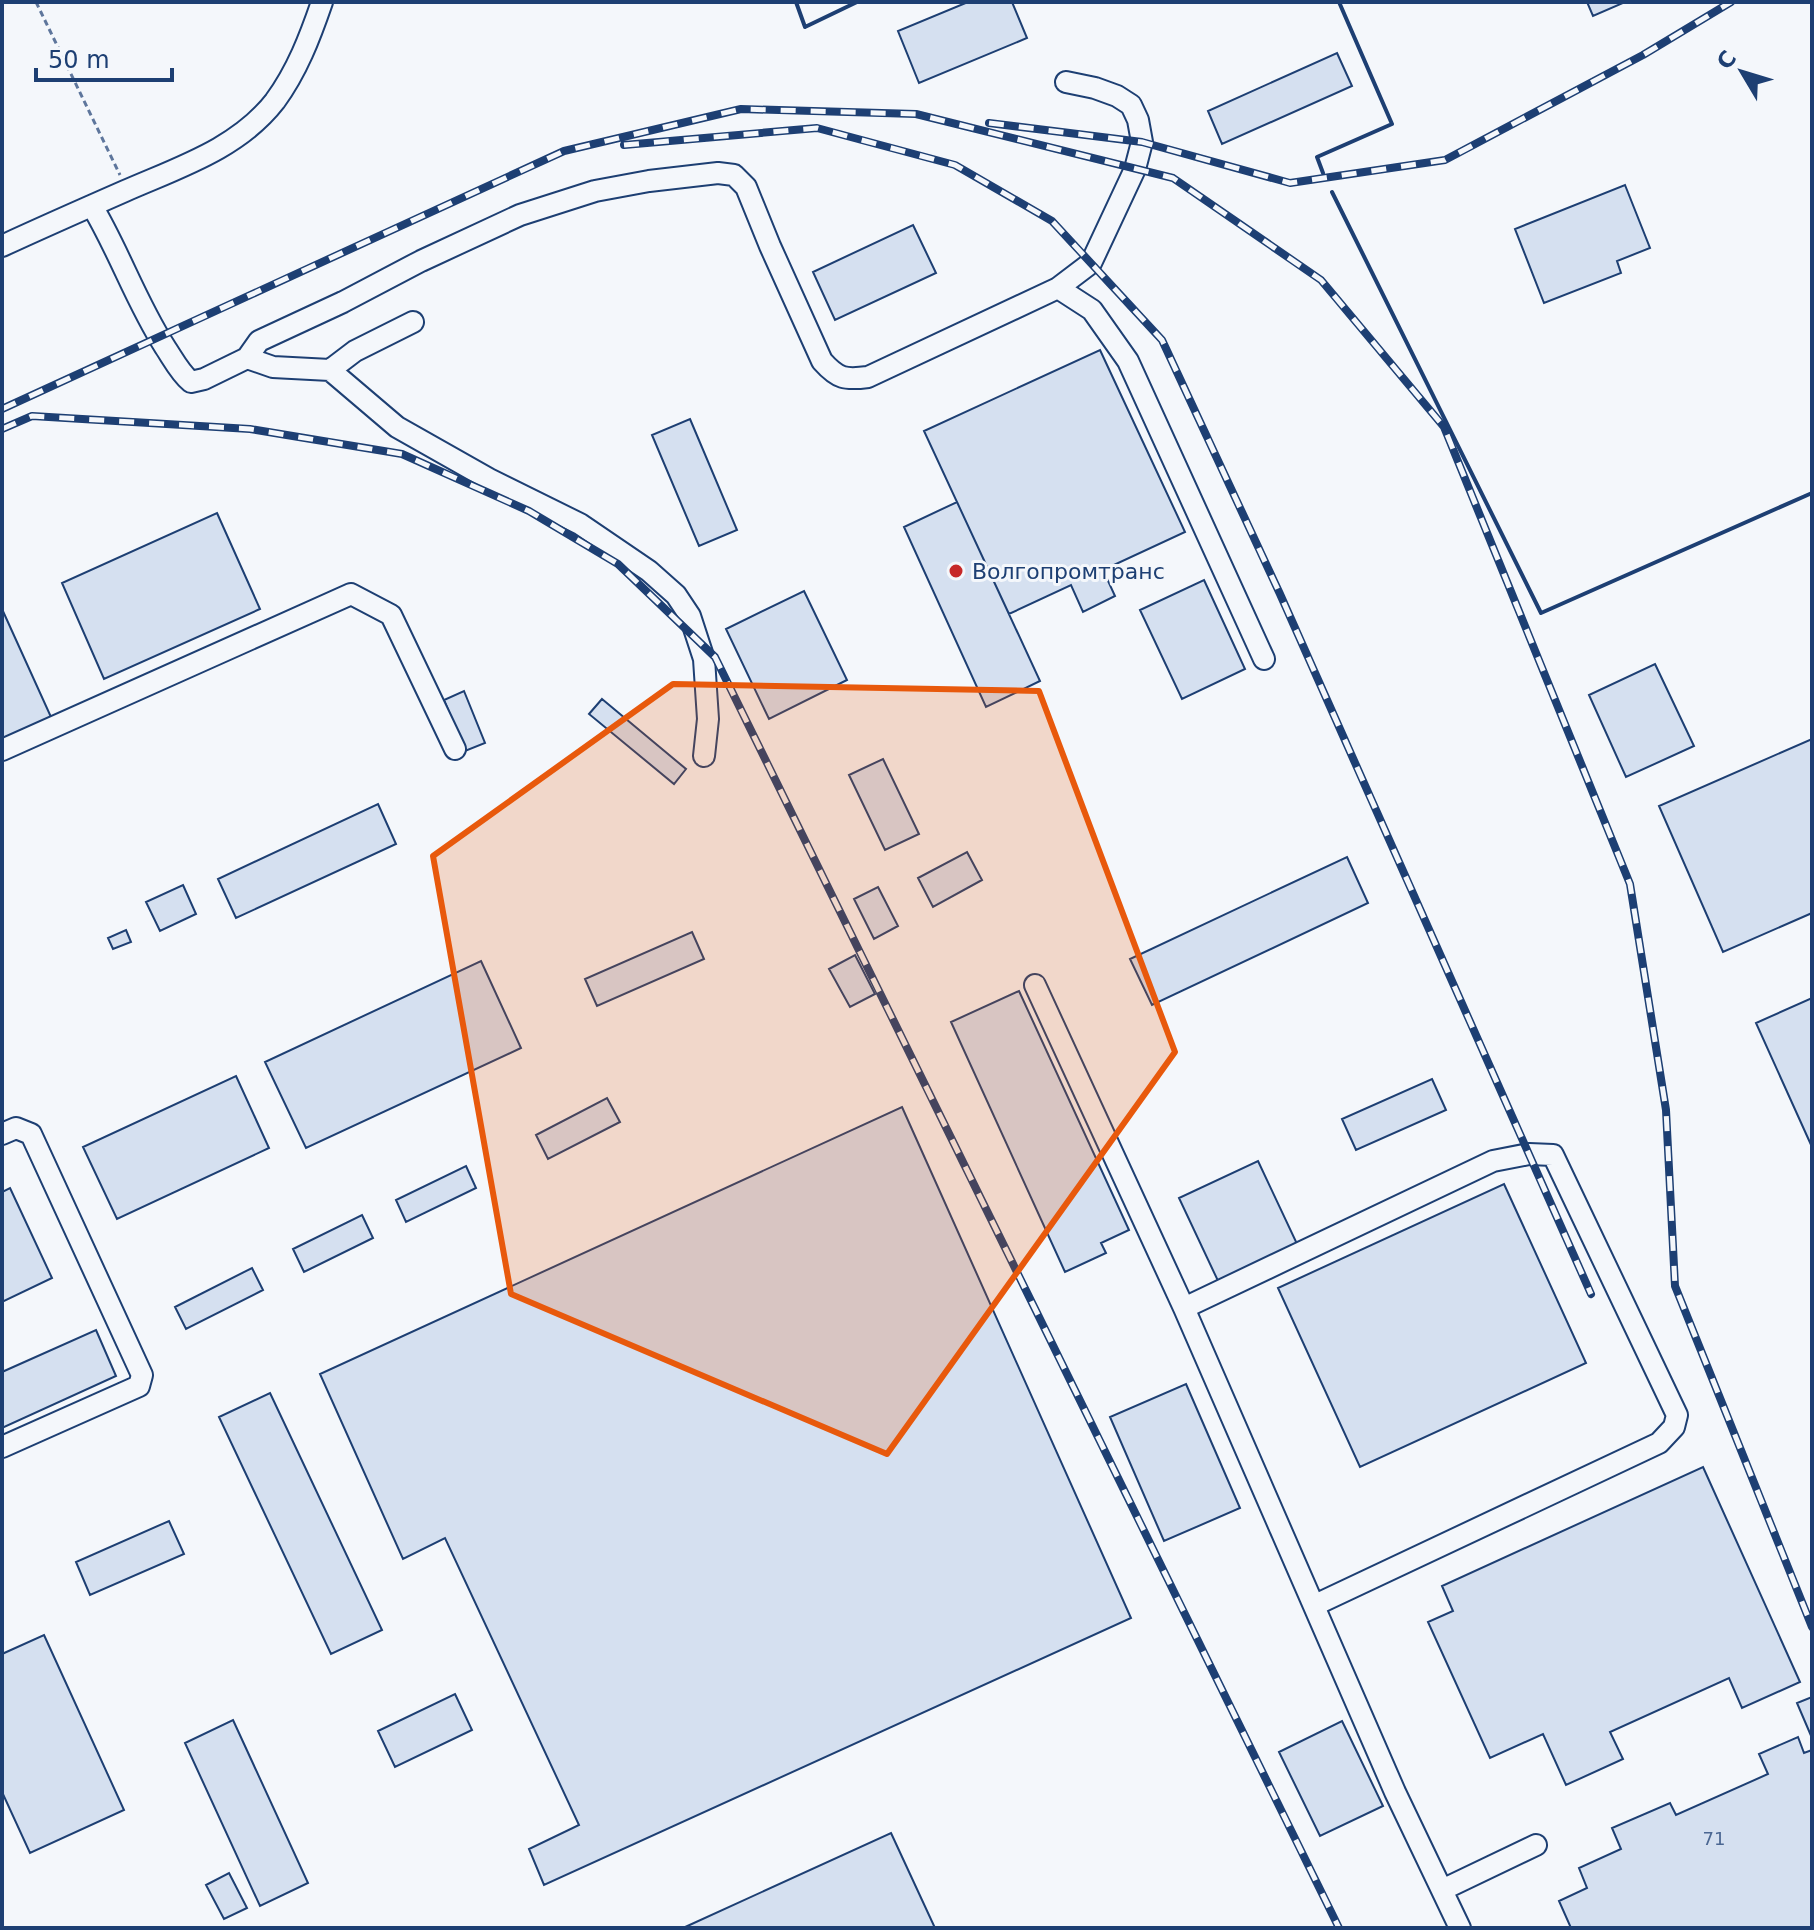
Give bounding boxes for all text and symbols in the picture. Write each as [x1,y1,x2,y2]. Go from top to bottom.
scale bar [36,32,172,82]
north arrow [1702,32,1782,112]
text: 50 m [48,46,110,74]
text: С [1712,46,1741,74]
place label: Волгопромтранс [972,559,1165,584]
marker: Волгопромтранс [947,562,965,580]
house number: 71 [1703,1828,1725,1849]

